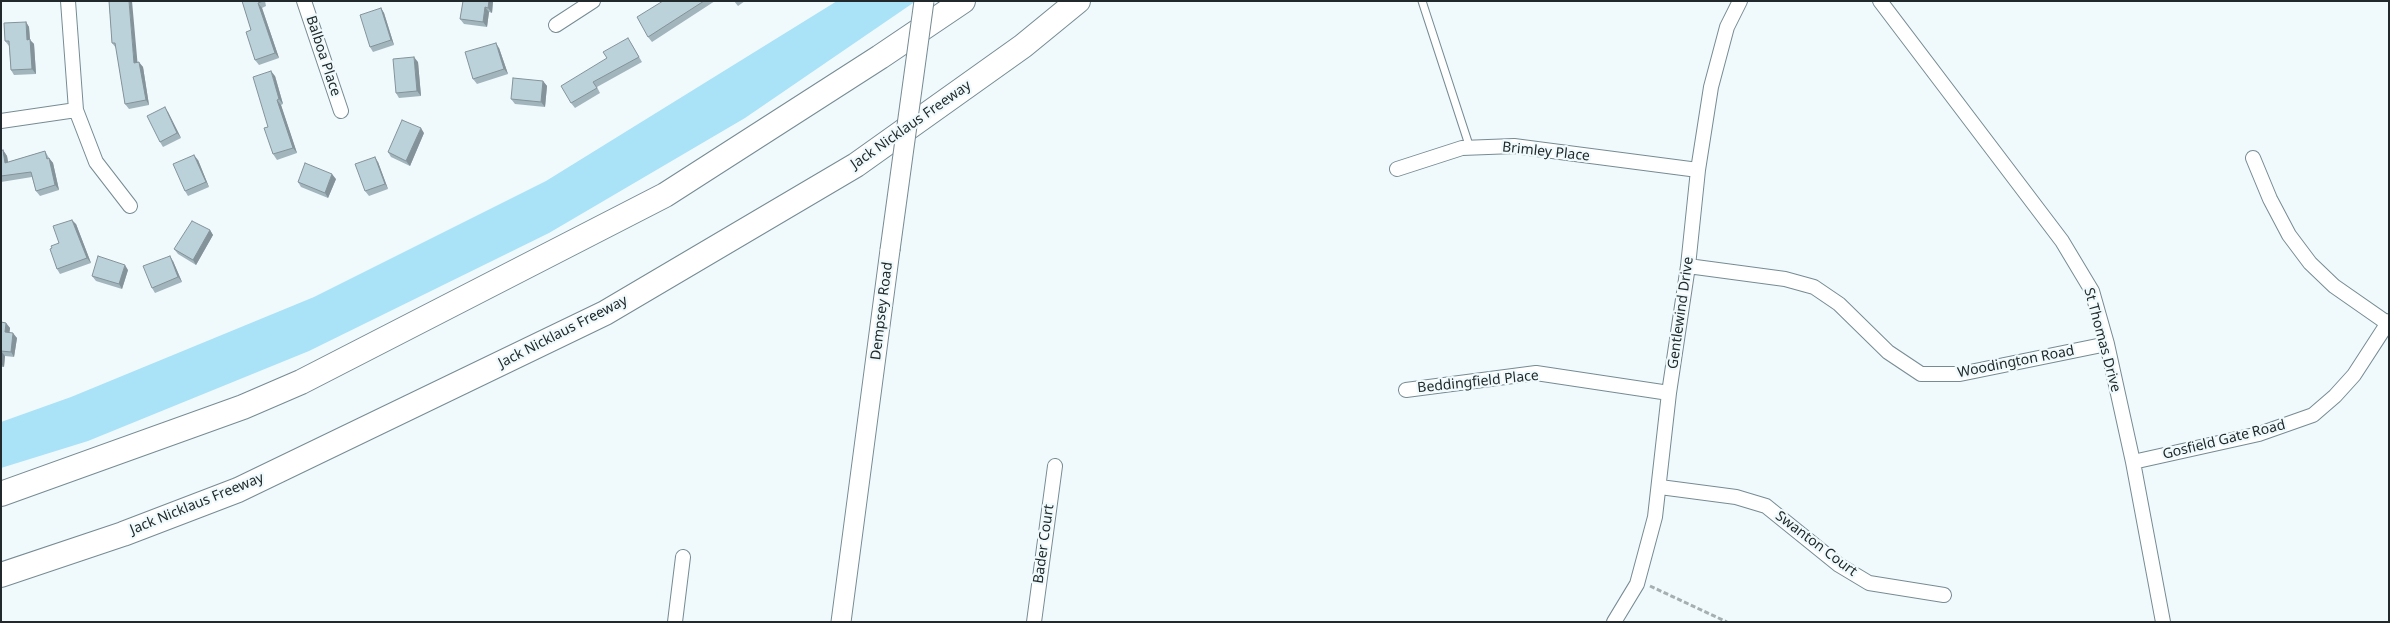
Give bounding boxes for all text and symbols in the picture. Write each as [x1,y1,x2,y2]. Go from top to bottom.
street label: Balboa Place [302,14,344,98]
street label: Jack Nicklaus Freeway [848,77,974,173]
street label: Brimley Place [1501,139,1591,165]
street label: Gentlewind Drive [1665,256,1697,370]
street label: Dempsey Road [868,261,896,361]
street label: St Thomas Drive [2080,286,2124,394]
street label: Jack Nicklaus Freeway [496,292,630,372]
street label: Woodington Road [1956,342,2076,382]
street label: Beddingfield Place [1417,367,1539,397]
street label: Gosfield Gate Road [2161,417,2287,463]
street label: Jack Nicklaus Freeway [128,469,266,539]
street label: Bader Court [1030,503,1058,585]
street label: Swanton Court [1772,508,1860,580]

